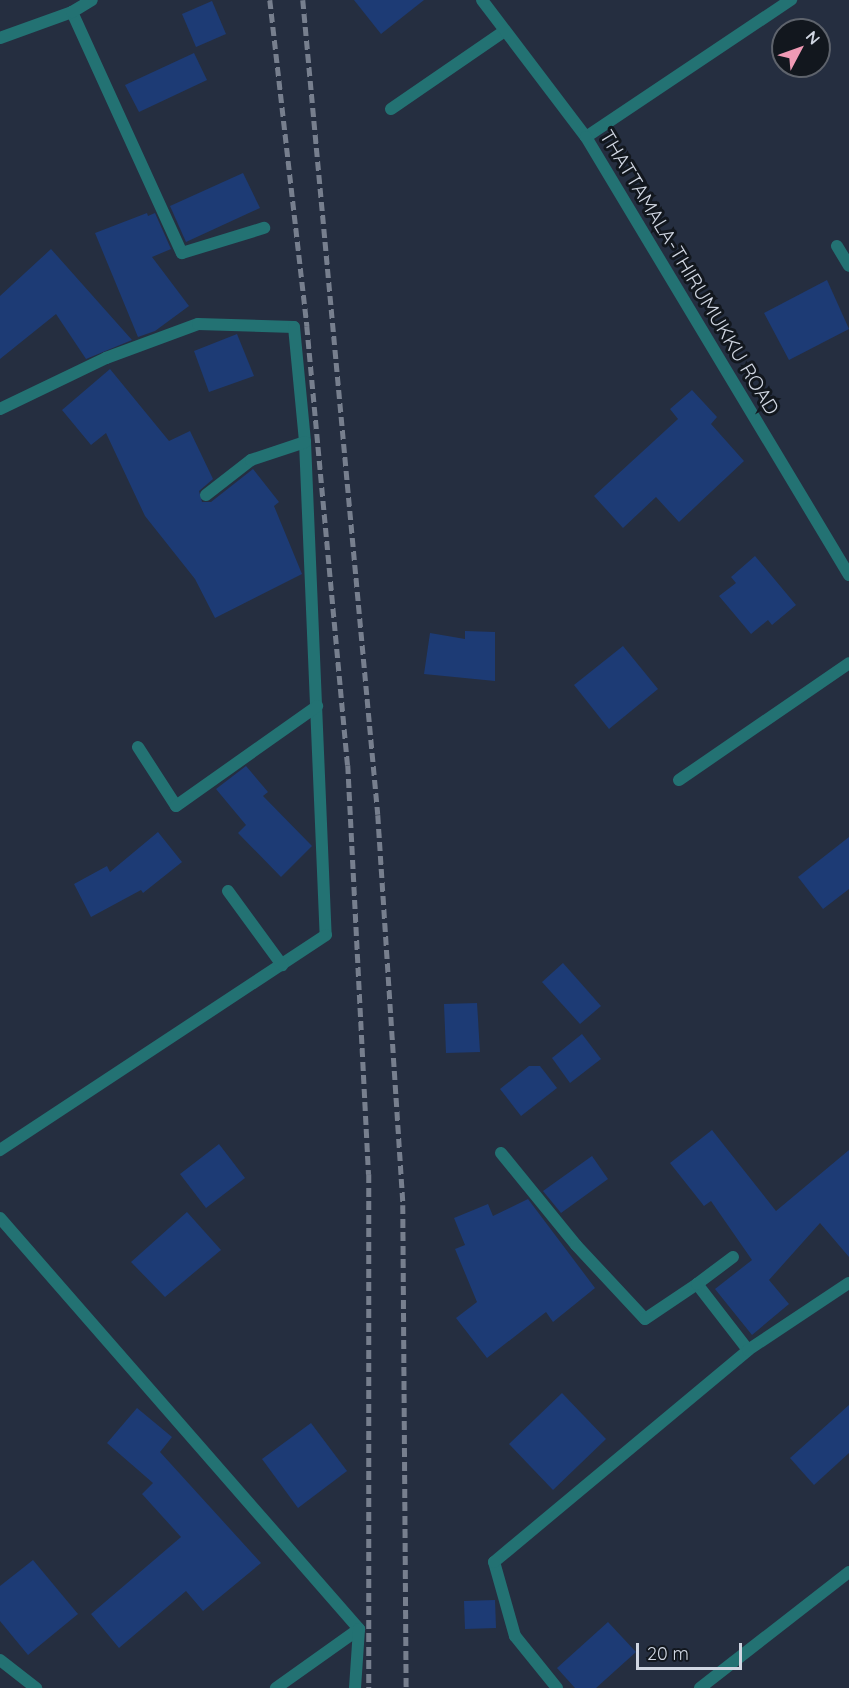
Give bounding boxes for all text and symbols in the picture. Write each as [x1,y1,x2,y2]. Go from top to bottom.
north arrow [771,18,831,78]
text: N [802,26,824,48]
street label: THATTAMALA-THIRUMUKKU ROAD [595,125,785,419]
scale bar [639,1631,746,1669]
text: 20 m [647,1642,689,1665]

